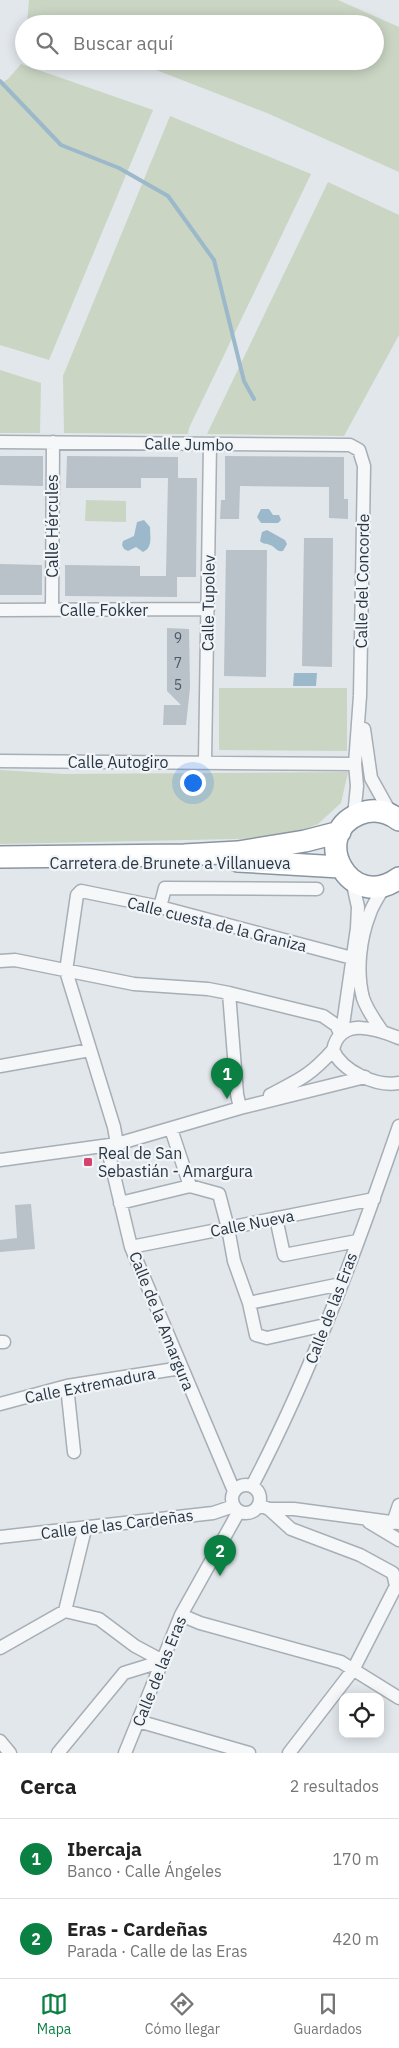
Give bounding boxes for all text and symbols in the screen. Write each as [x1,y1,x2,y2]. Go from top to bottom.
search box [15,15,384,70]
icon: search [33,29,61,57]
text: Buscar aquí [73,31,173,55]
street label: Calle Jumbo [144,433,234,455]
street label: Calle Hércules [42,474,62,578]
street label: Calle del Concorde [351,513,373,648]
street label: Calle Tupolev [197,555,219,651]
street label: Calle Fokker [60,600,148,620]
house number: 9 [174,629,182,647]
house number: 7 [174,654,182,672]
house number: 5 [174,676,182,694]
street label: Calle Autogiro [68,752,168,772]
your location [180,770,206,796]
street label: Carretera de Brunete a Villanueva [50,853,291,873]
street label: Calle cuesta de la Graniza [125,892,309,956]
pin: 1 [211,1058,243,1099]
place label: Real de San Sebastián - Amargura [98,1143,253,1181]
marker: Real de San Sebastián - Amargura [82,1156,94,1168]
street label: Calle Nueva [208,1205,296,1241]
street label: Calle de la Amargura [125,1249,199,1394]
street label: Calle de las Eras [301,1250,361,1366]
street label: Calle Extremadura [23,1362,157,1407]
street label: Calle de las Cardeñas [39,1505,195,1543]
pin: 2 [204,1535,236,1576]
street label: Calle de las Eras [128,1613,190,1729]
map controls [339,1693,384,1738]
button: locate [339,1693,384,1738]
text: Cerca [20,1772,77,1800]
text: 2 resultados [290,1776,379,1796]
text: Ibercaja [67,1837,142,1861]
text: 1 [31,1849,41,1869]
text: 170 m [332,1849,379,1869]
text: Banco · Calle Ángeles [67,1861,222,1881]
text: Eras - Cardeñas [67,1917,208,1941]
text: 2 [31,1929,41,1949]
text: 420 m [332,1929,379,1949]
text: Parada · Calle de las Eras [67,1941,247,1961]
tab: Mapa [37,1990,71,2038]
tab: Cómo llegar [145,1990,220,2038]
tab: Guardados [294,1990,362,2038]

